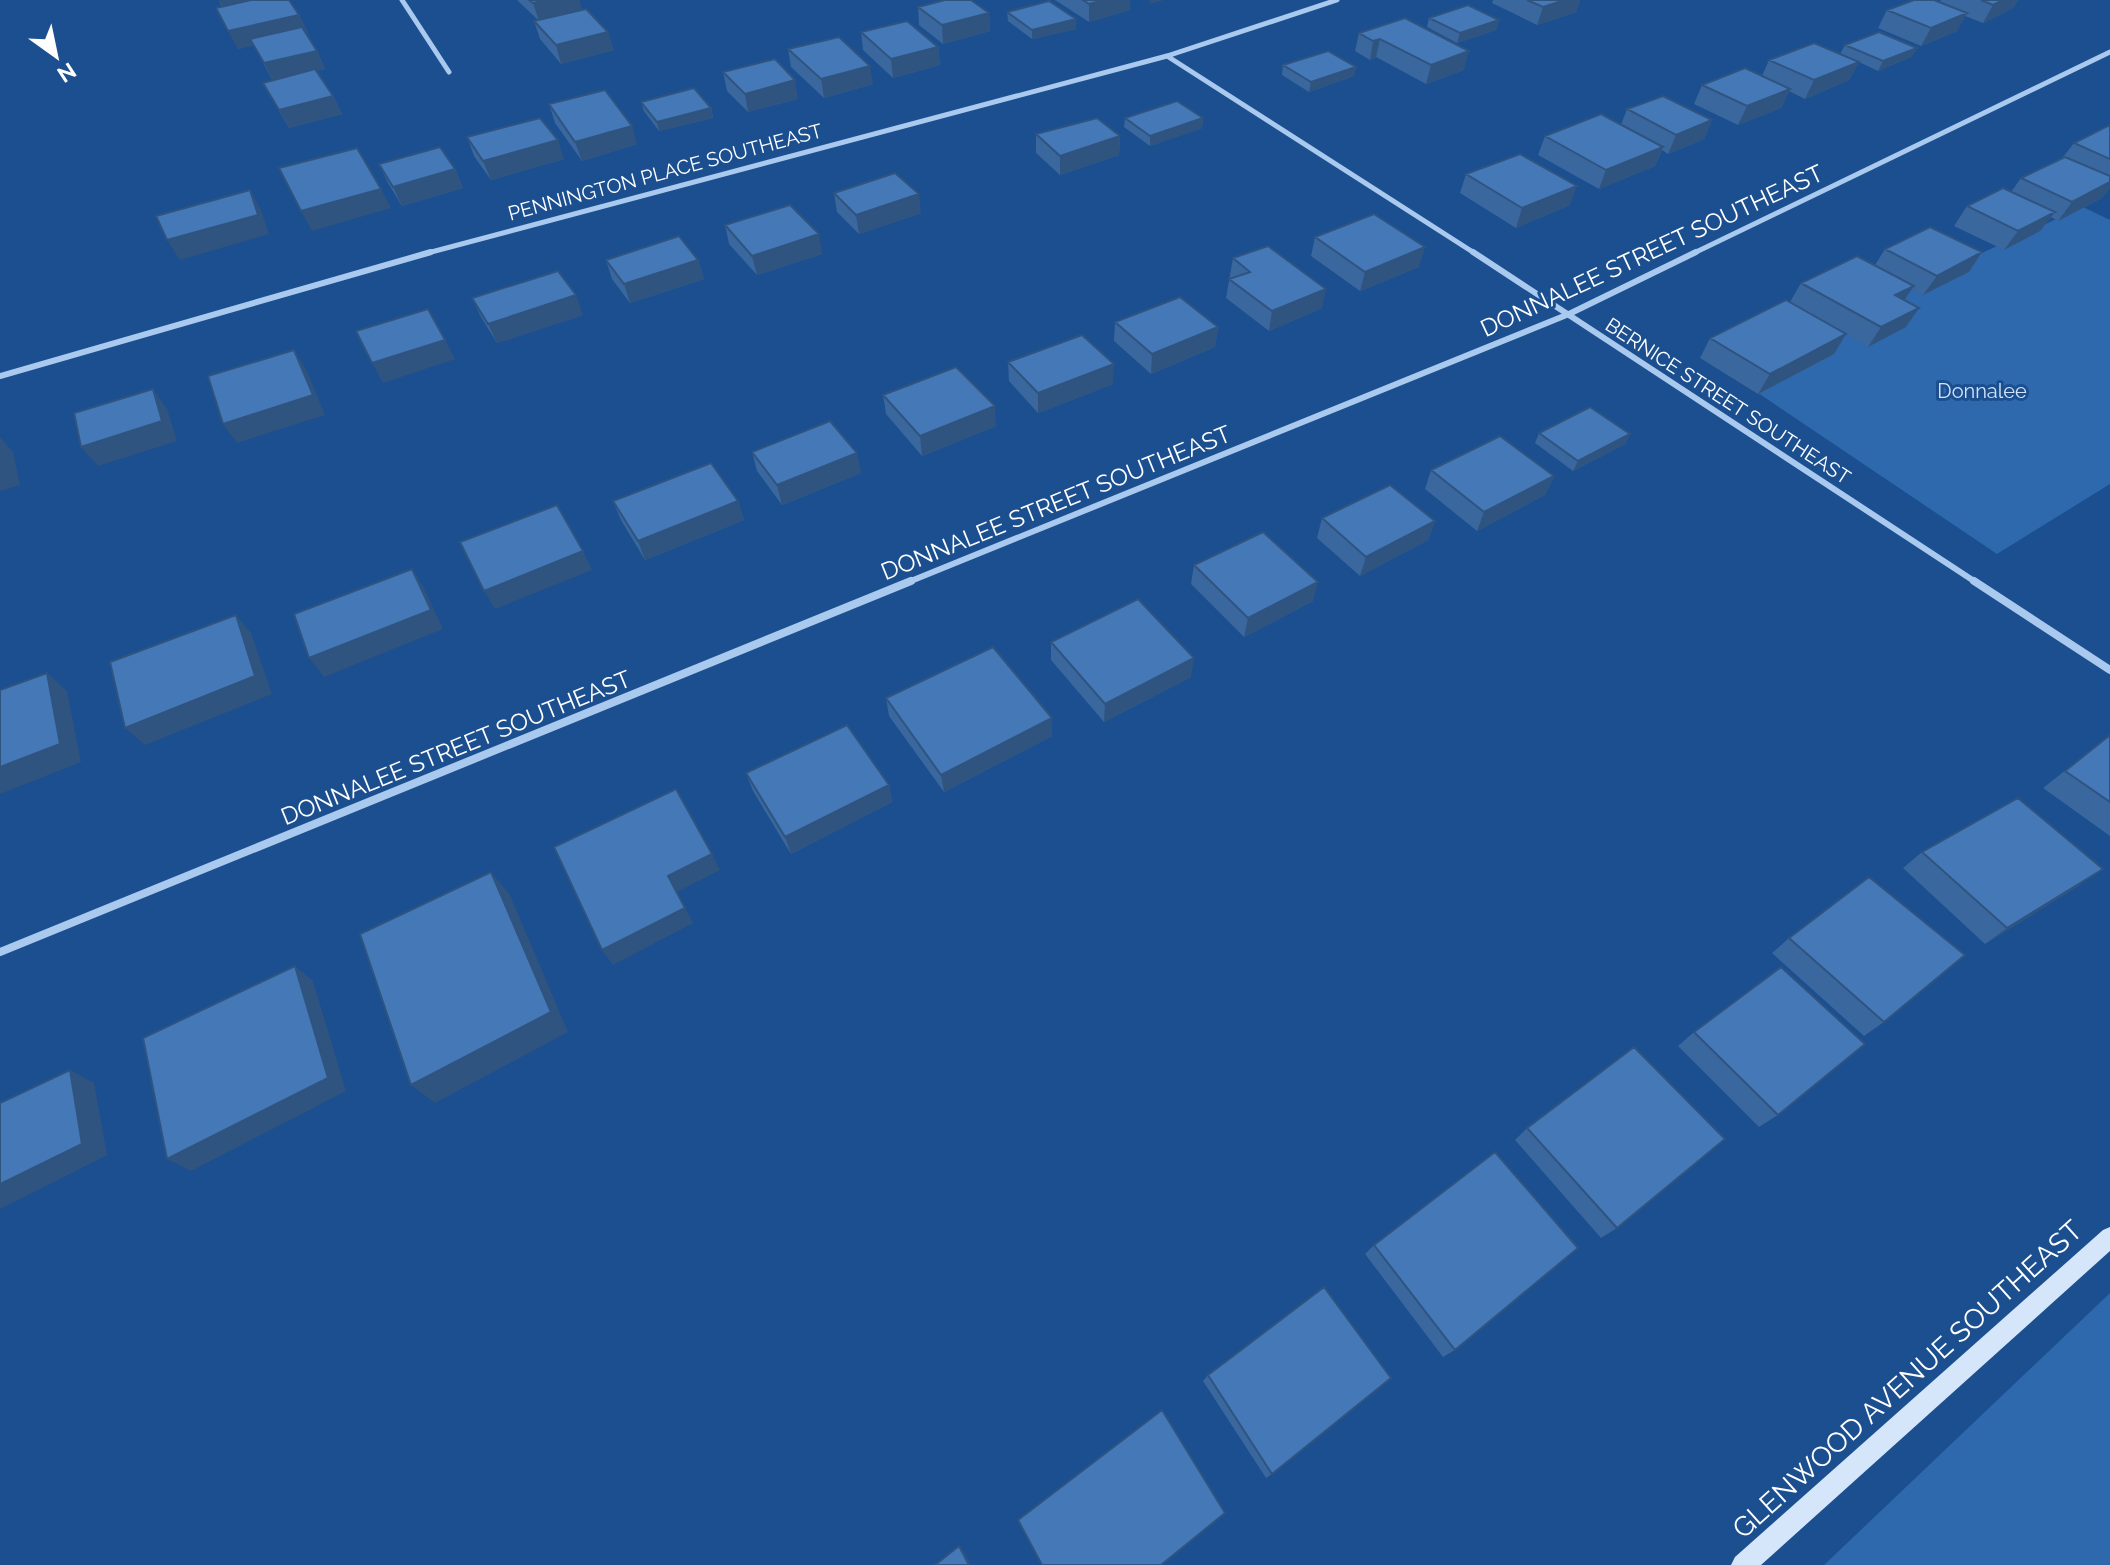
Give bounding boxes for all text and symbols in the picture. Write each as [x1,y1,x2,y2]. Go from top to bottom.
north arrow [16,16,96,96]
text: N [53,57,81,88]
street label: PENNINGTON PLACE SOUTHEAST [505,118,825,226]
street label: DONNALEE STREET SOUTHEAST [1476,158,1828,343]
street label: BERNICE STREET SOUTHEAST [1601,313,1855,489]
park label: Donnalee [1937,379,2027,403]
street label: DONNALEE STREET SOUTHEAST [877,419,1235,586]
street label: DONNALEE STREET SOUTHEAST [277,664,635,831]
street label: GLENWOOD AVENUE SOUTHEAST [1726,1214,2089,1545]

